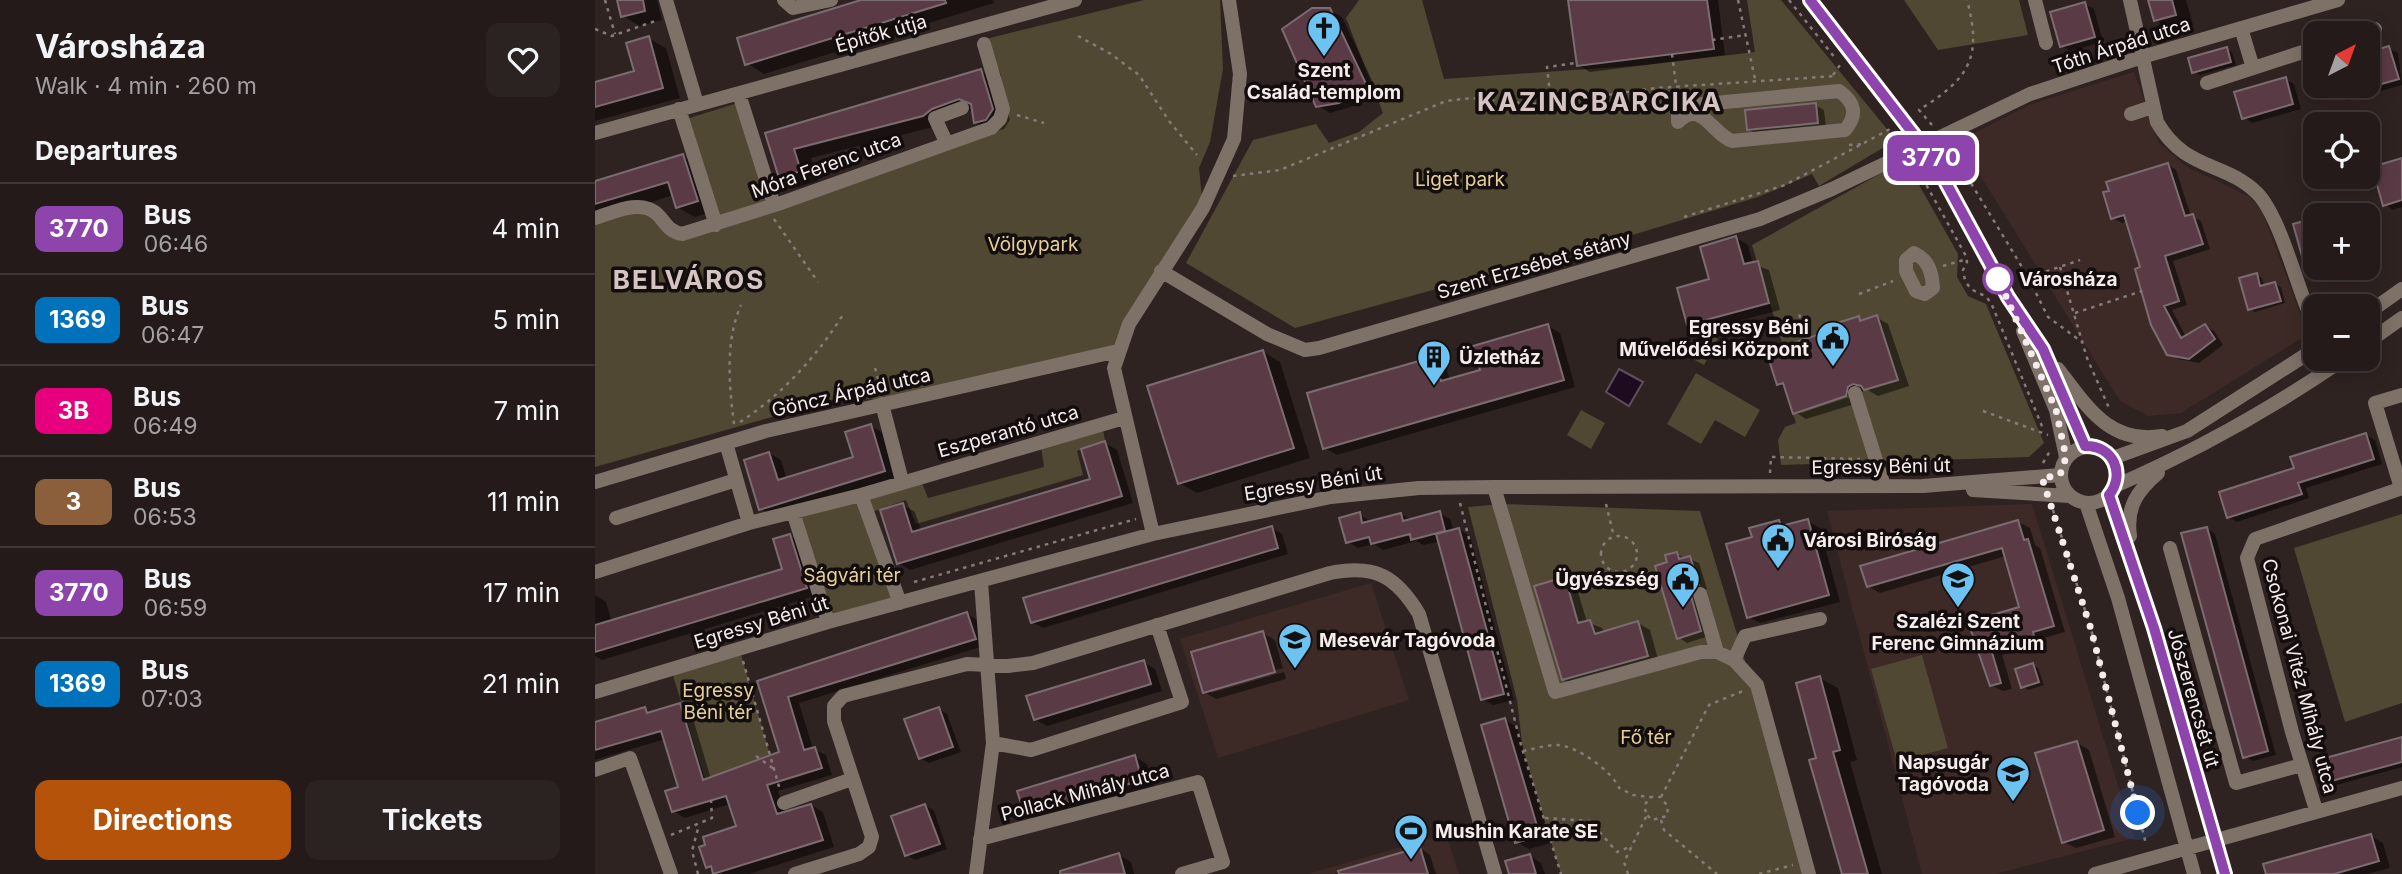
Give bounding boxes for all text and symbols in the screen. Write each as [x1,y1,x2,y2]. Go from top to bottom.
street label: Építők útja [833,9,929,57]
church icon: Szent Család-templom [1305,9,1343,58]
street label: Tóth Árpád utca [2049,11,2193,79]
north arrow [2303,21,2380,98]
map controls [2303,21,2380,371]
button: heart [486,23,560,97]
text: Városháza [35,26,206,66]
place label: Szent Család-templom [1247,59,1401,104]
text: Walk · 4 min · 260 m [35,72,257,100]
district label: KAZINCBARCIKA [1477,86,1723,117]
button: locate [2303,112,2380,189]
street label: Móra Ferenc utca [748,128,904,203]
text: Departures [35,135,178,166]
line badge: 3770 [1882,135,1980,181]
text: 3770 [1901,143,1961,172]
park label: Liget park [1415,168,1506,191]
text: Bus [144,199,192,230]
button: + [2303,203,2380,280]
text: 4 min [491,213,560,244]
text: 3770 [49,214,109,243]
street label: Szent Erzsébet sétány [1435,227,1634,304]
text: 06:46 [144,230,208,258]
park label: Völgypark [988,233,1079,256]
district label: BELVÁROS [613,264,765,295]
marker: Városháza [1983,264,2013,294]
place label: Városháza [2019,268,2117,291]
text: Bus [141,290,189,321]
button: − [2303,294,2380,371]
text: 5 min [492,304,560,335]
text: 1369 [49,305,106,334]
place label: Egressy Béni Művelődési Központ [1619,316,1809,361]
public building icon: Egressy Béni Művelődési Központ [1814,319,1852,368]
text: 06:47 [141,321,204,349]
building icon: Üzletház [1415,338,1453,387]
place label: Üzletház [1459,346,1541,369]
street label: Göncz Árpád utca [769,362,933,422]
text: Bus [133,381,181,412]
text: 7 min [494,395,560,426]
text: 3B [58,396,89,425]
street label: Eszperantó utca [935,400,1081,463]
text: 06:49 [133,412,198,440]
street label: Egressy Béni út [1811,454,1951,479]
street label: Egressy Béni út [1243,461,1384,506]
text: Bus [133,472,181,503]
text: 11 min [487,486,560,517]
text: 3 [66,487,81,516]
text: 06:53 [133,503,197,531]
public building icon: Városi Biróság [1759,521,1797,570]
place label: Városi Biróság [1803,529,1937,552]
street label: Csokonai Vitéz Mihály utca [2257,556,2342,796]
public building icon: Ügyészség [1664,560,1702,609]
school or university icon: Szalézi Szent Ferenc Gimnázium [1939,560,1977,609]
text: Bus [144,563,192,594]
park label: Ságvári tér [803,564,901,587]
place label: Ügyészség [1555,568,1659,591]
text: 17 min [483,577,560,608]
text: 3770 [49,578,109,607]
street label: Egressy Béni út [691,591,831,654]
text: 06:59 [144,594,207,622]
place label: Szalézi Szent Ferenc Gimnázium [1872,610,2044,655]
school or university icon: Mesevár Tagóvoda [1276,621,1314,670]
street label: Jószerencsét út [2163,626,2224,770]
place label: Mesevár Tagóvoda [1319,629,1495,652]
text: Bus [141,654,189,685]
text: 21 min [482,668,560,699]
text: 1369 [49,669,106,698]
park label: Egressy Béni tér [682,679,754,724]
text: 07:03 [141,685,203,713]
park label: Fő tér [1620,726,1672,749]
place label: Napsugár Tagóvoda [1898,751,1989,796]
school or university icon: Napsugár Tagóvoda [1994,754,2032,803]
street label: Pollack Mihály utca [998,759,1172,826]
button: Directions [35,780,291,860]
button: Tickets [305,780,560,860]
your location [2120,795,2155,830]
sports icon: Mushin Karate SE [1392,812,1430,861]
place label: Mushin Karate SE [1435,820,1598,843]

